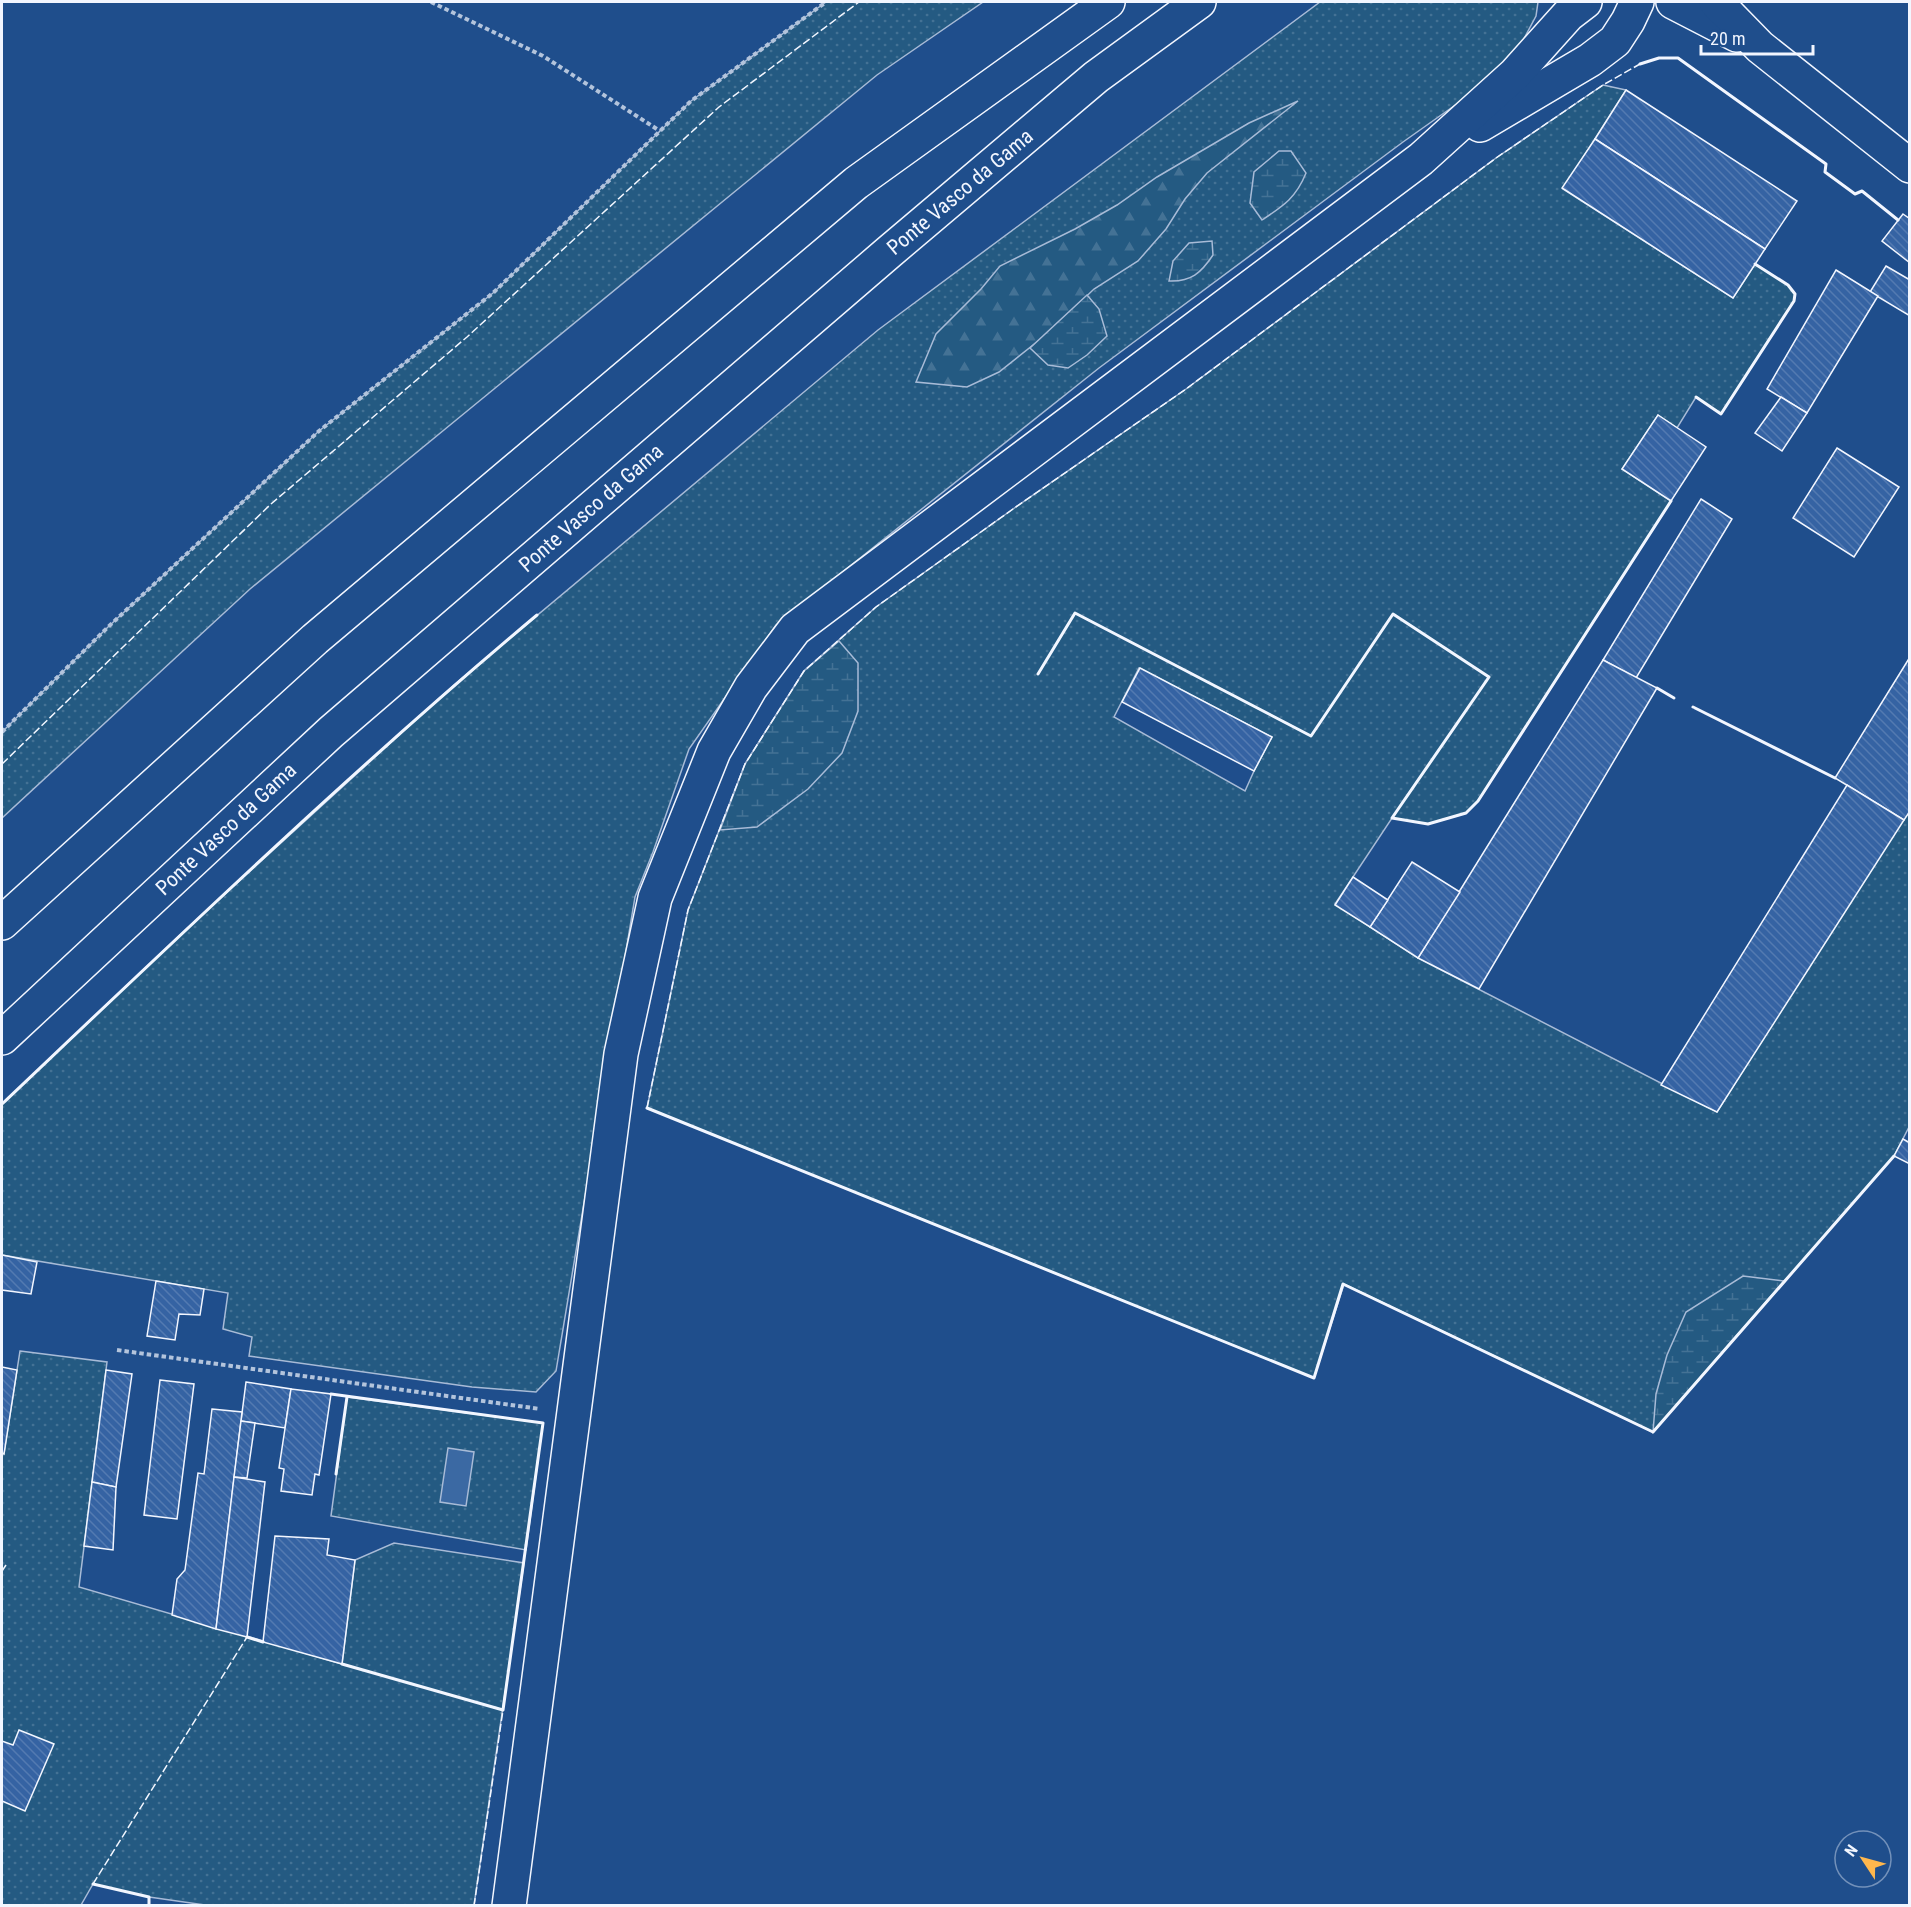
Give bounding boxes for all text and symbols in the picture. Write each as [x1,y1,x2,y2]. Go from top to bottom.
scale bar [1701,18,1814,56]
text: 20 m [1710,28,1745,49]
street label: Ponte Vasco da Gama [882,124,1038,260]
street label: Ponte Vasco da Gama [514,439,668,577]
street label: Ponte Vasco da Gama [151,758,301,900]
north arrow [1833,1829,1893,1889]
text: N [1841,1841,1862,1860]

